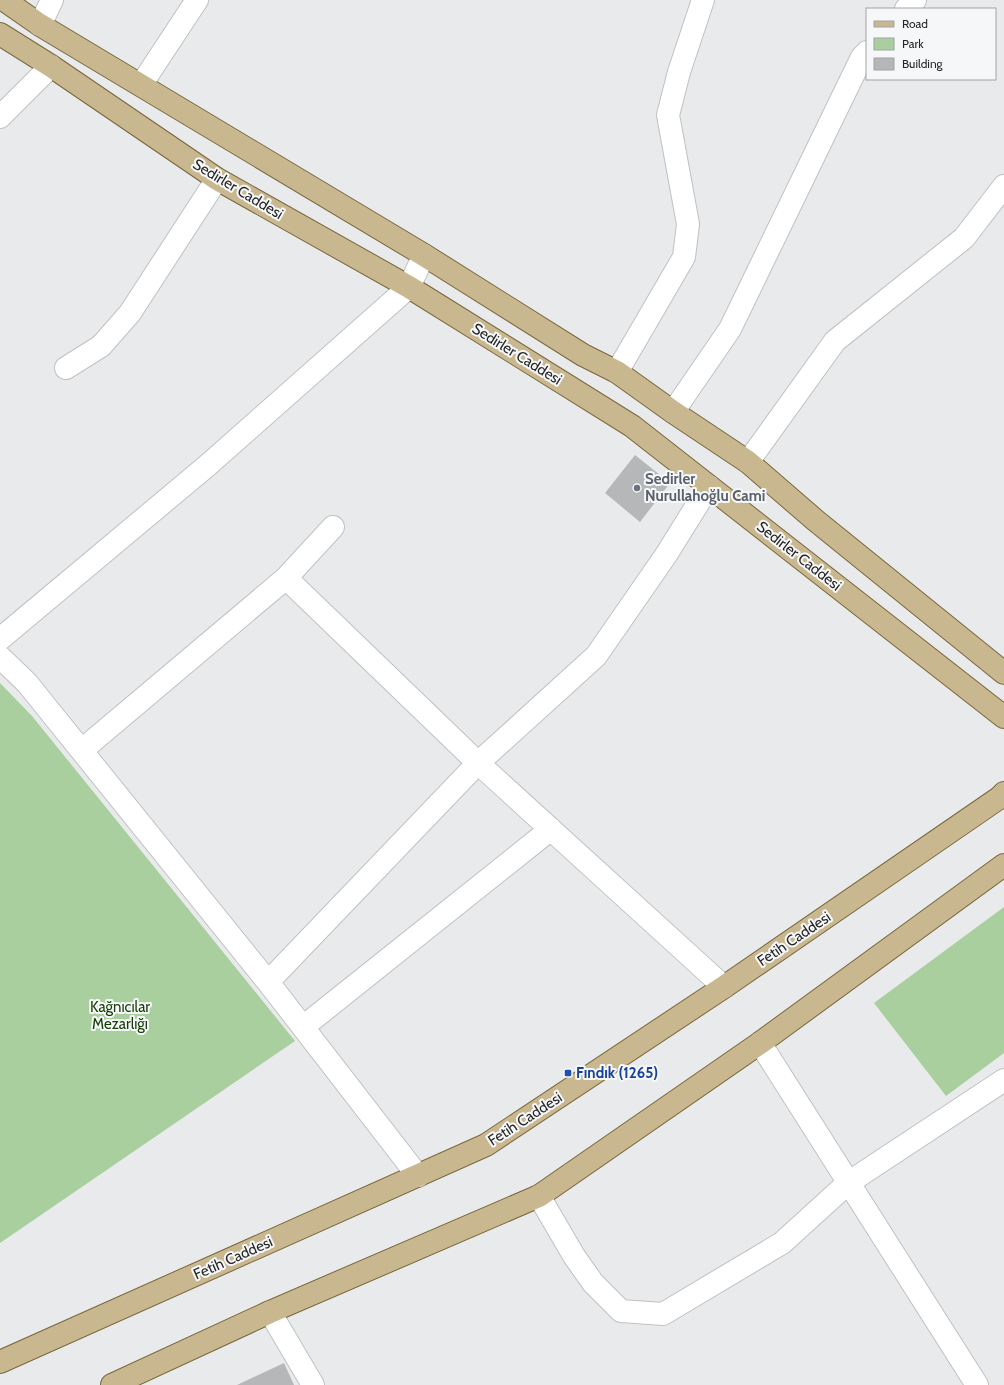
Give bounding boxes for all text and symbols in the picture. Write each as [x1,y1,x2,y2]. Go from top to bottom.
legend [866,8,996,80]
text: Road [902,16,928,31]
text: Park [902,36,924,51]
text: Building [902,56,944,71]
street label: Sedirler Caddesi [190,155,286,223]
street label: Sedirler Caddesi [469,319,565,389]
place label: Sedirler Nurullahoğlu Cami [645,470,765,505]
marker: Sedirler Nurullahoğlu Cami [632,483,642,493]
street label: Sedirler Caddesi [753,517,845,595]
street label: Fetih Caddesi [754,908,834,970]
park label: Kağnıcılar Mezarlığı [90,998,150,1033]
place label: Fındık (1265) [576,1064,658,1082]
marker: Fındık (1265) [563,1068,573,1078]
street label: Fetih Caddesi [485,1088,565,1150]
street label: Fetih Caddesi [191,1233,275,1283]

